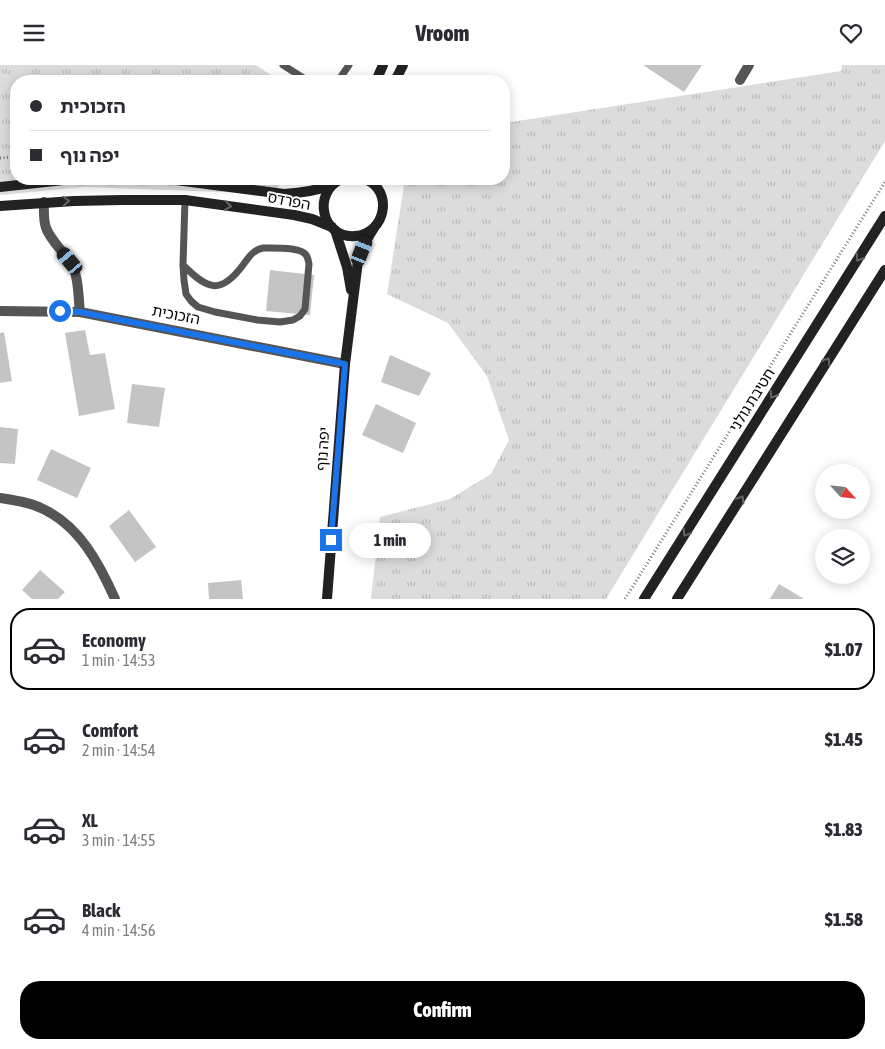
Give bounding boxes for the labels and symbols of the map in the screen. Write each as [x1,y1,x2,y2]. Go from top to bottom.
street label: הפרדס [266,188,312,213]
one-way arrow [62,196,70,207]
one-way arrow [225,200,233,211]
car [349,234,374,268]
car [54,245,85,277]
one-way arrow [856,252,865,261]
route start [49,300,71,322]
street label: הזכוכית [151,302,202,328]
one-way arrow [821,358,831,367]
street label: חטיבת גולני [725,365,778,435]
one-way arrow [769,390,779,399]
street label: יפה נוף [312,426,333,472]
north arrow [815,464,870,519]
one-way arrow [734,495,744,504]
callout: 1 min [348,523,431,557]
one-way arrow [683,527,692,536]
route end [320,529,342,551]

